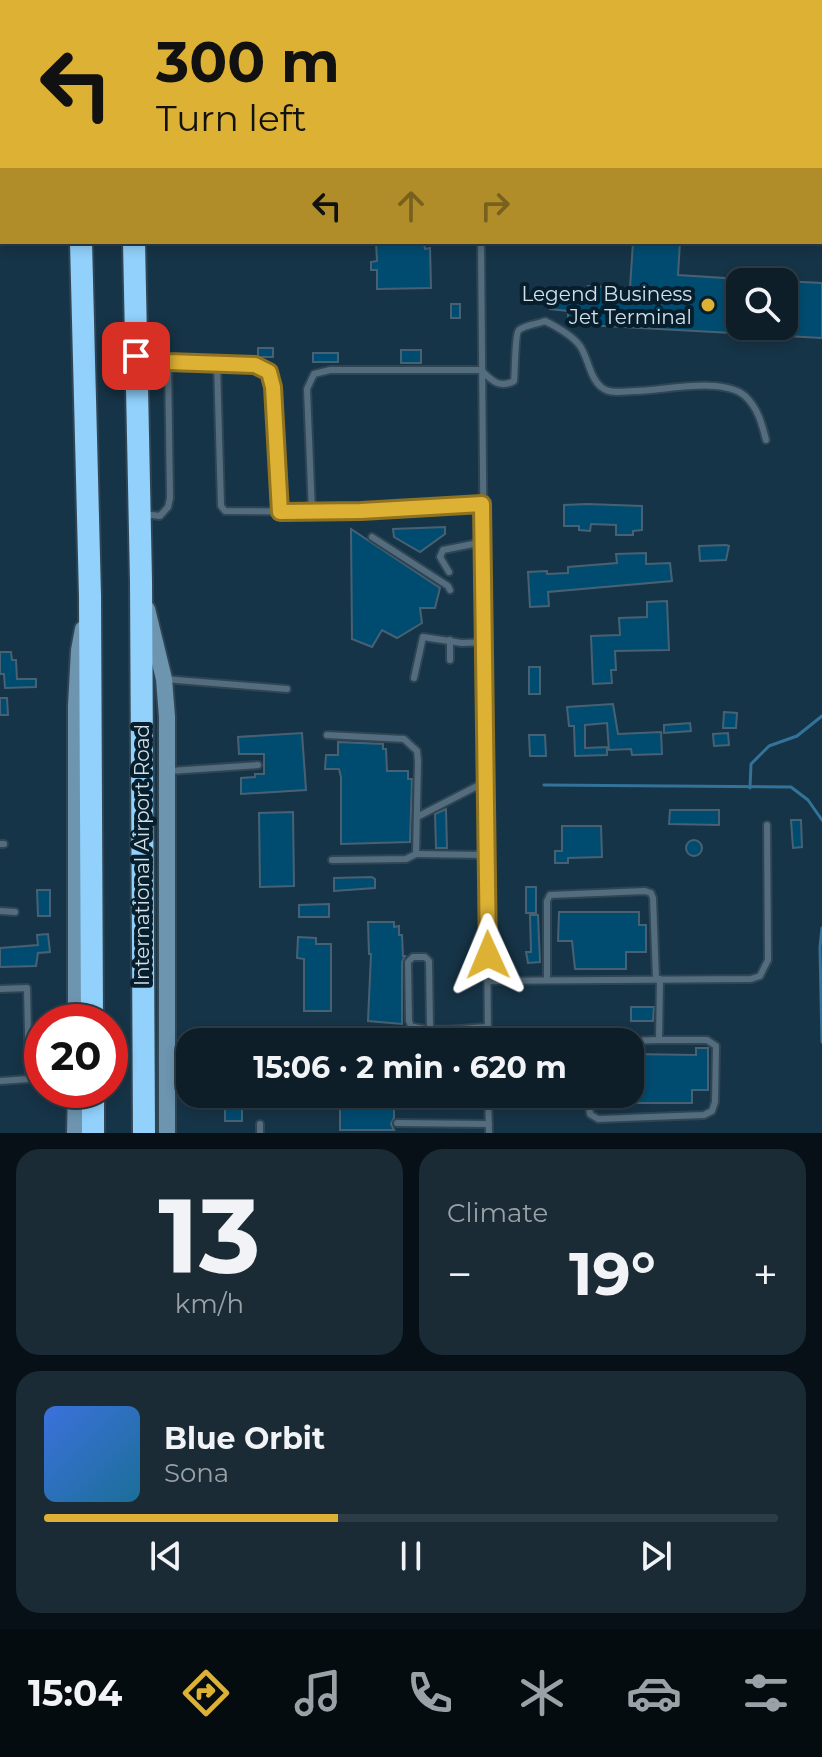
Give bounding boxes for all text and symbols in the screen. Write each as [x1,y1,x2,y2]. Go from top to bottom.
text: 300 m [156,28,340,96]
icon: left [24,32,128,136]
text: Turn left [156,96,307,140]
icon: left [305,184,349,228]
icon: ahead [389,184,433,228]
icon: right [473,184,517,228]
map controls [726,268,798,340]
button: search [726,268,798,340]
place label: Legend Business Jet Terminal [521,282,692,329]
marker: Legend Business Jet Terminal [699,296,717,314]
pin [102,322,170,390]
icon: arrive [114,334,158,378]
street label: International Airport Road [130,724,154,986]
position arrow [446,913,530,997]
speed limit sign: 20 [24,1004,128,1108]
text: 15:06 · 2 min · 620 m [253,1049,567,1086]
text: 13 [158,1172,261,1299]
text: Climate [447,1197,548,1229]
text: 19° [569,1237,656,1310]
text: − [447,1247,472,1301]
text: + [753,1247,778,1301]
text: km/h [175,1288,244,1320]
text: Blue Orbit [164,1420,325,1457]
text: Sona [164,1457,229,1489]
icon: previous [144,1534,188,1578]
icon: pause [389,1534,433,1578]
icon: next [634,1534,678,1578]
icon: directions [178,1665,234,1721]
icon: music [290,1665,346,1721]
icon: phone [402,1665,458,1721]
icon: climate [514,1665,570,1721]
icon: car [626,1665,682,1721]
icon: filters [738,1665,794,1721]
text: 15:04 [28,1671,122,1715]

